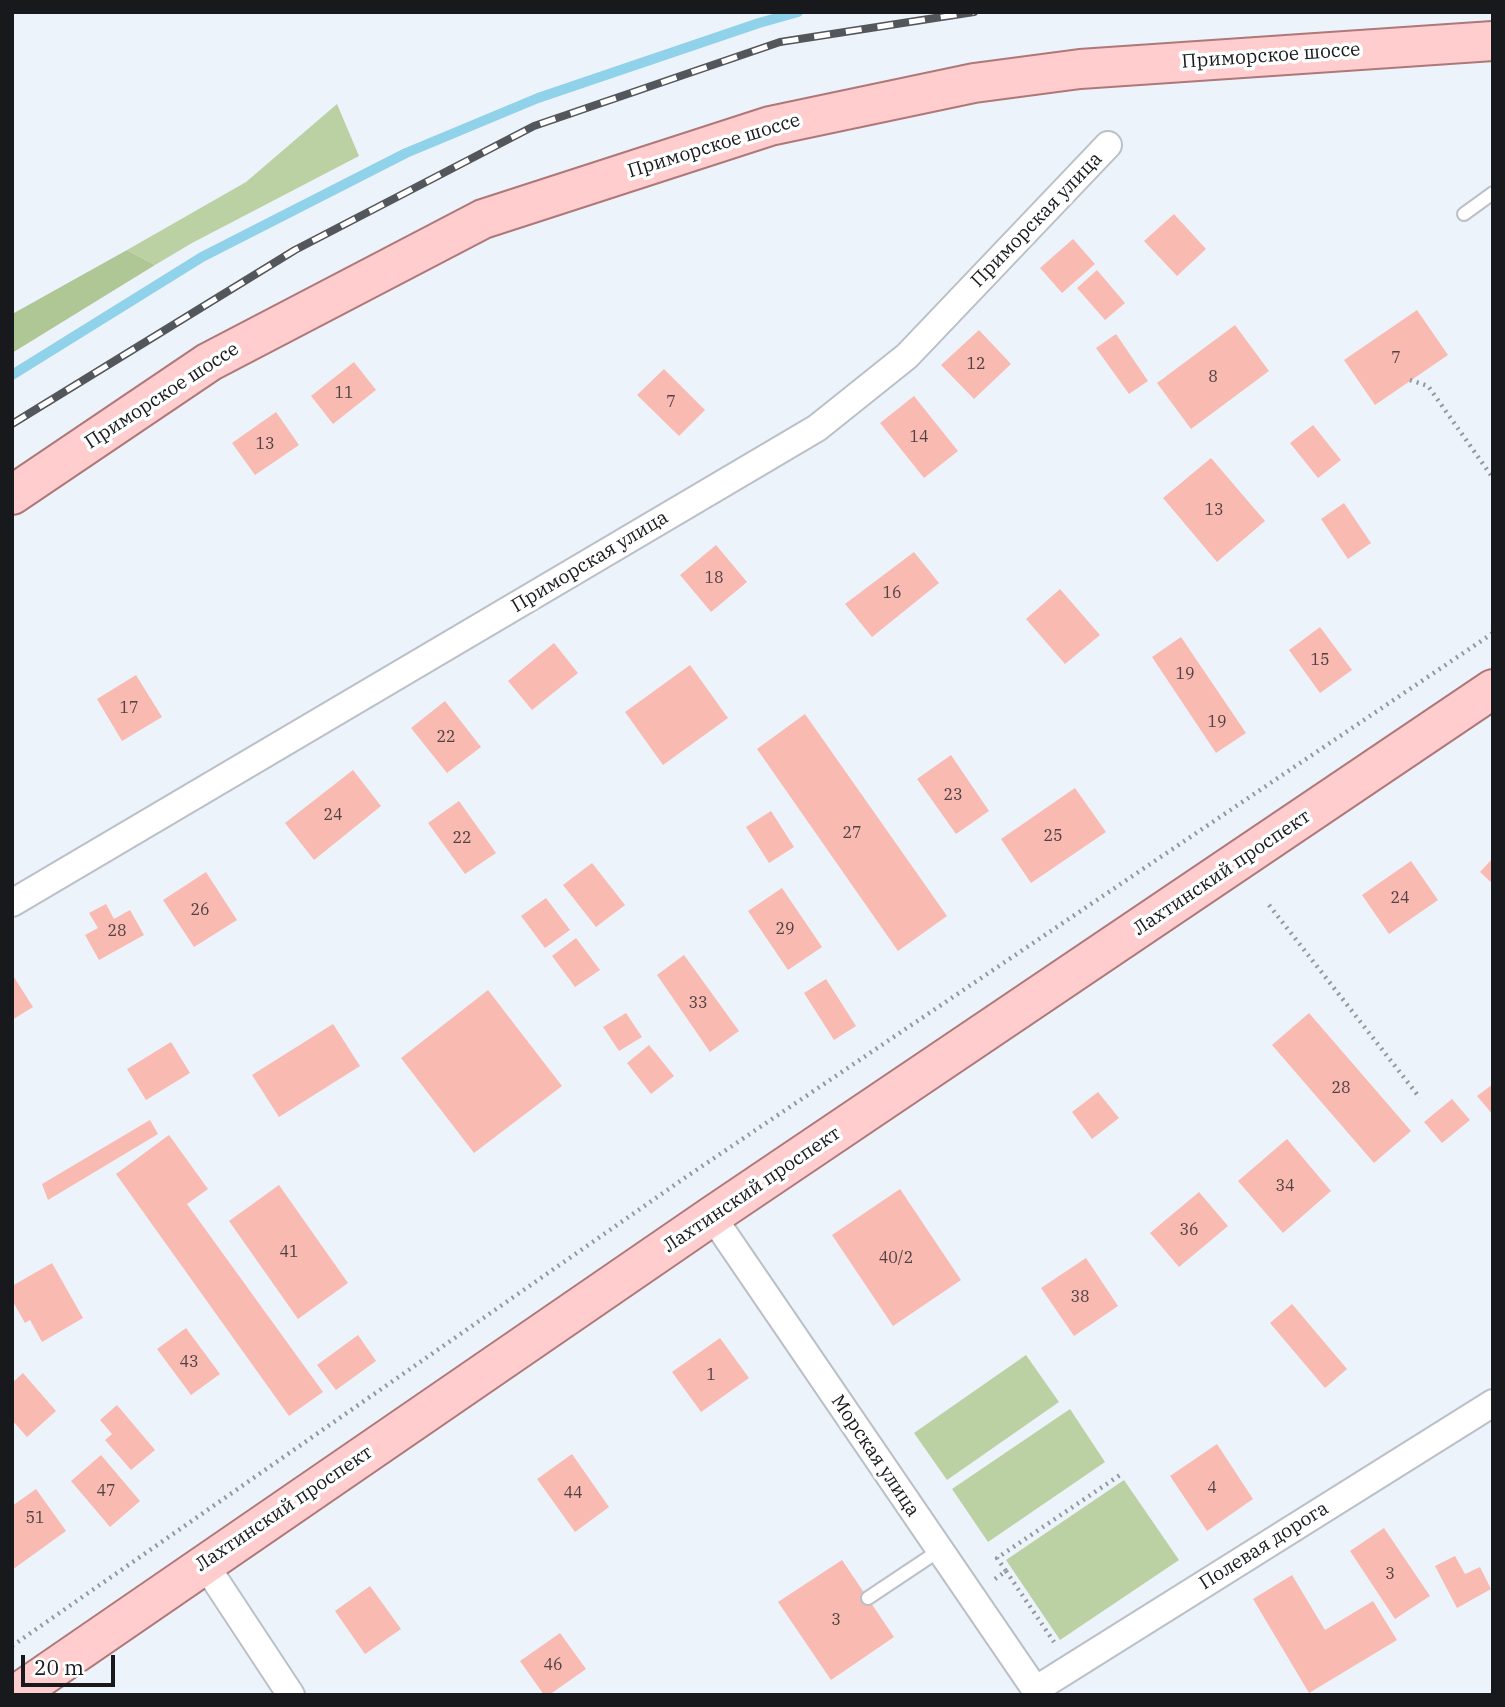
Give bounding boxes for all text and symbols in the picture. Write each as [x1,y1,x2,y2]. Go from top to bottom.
street label: Приморское шоссе [1181,38,1361,74]
street label: Приморское шоссе [625,109,803,183]
street label: Приморская улица [967,148,1107,292]
street label: Приморское шоссе [81,338,243,454]
house number: 7 [1391,348,1401,368]
house number: 12 [966,354,986,374]
house number: 8 [1208,367,1218,387]
house number: 11 [334,383,354,403]
house number: 7 [666,392,676,412]
house number: 14 [909,427,929,447]
house number: 13 [255,434,275,454]
house number: 13 [1204,500,1224,520]
street label: Приморская улица [507,506,673,618]
house number: 18 [704,568,724,588]
house number: 16 [882,583,902,603]
house number: 15 [1310,650,1330,670]
house number: 19 [1175,664,1195,684]
house number: 17 [119,698,139,718]
house number: 19 [1207,712,1227,732]
house number: 22 [436,727,456,747]
house number: 23 [943,785,963,805]
house number: 24 [323,805,343,825]
street label: Лахтинский проспект [1129,805,1315,941]
house number: 27 [842,823,862,843]
house number: 25 [1043,826,1063,846]
house number: 22 [452,828,472,848]
house number: 24 [1390,888,1410,908]
house number: 26 [190,900,210,920]
house number: 29 [775,919,795,939]
house number: 28 [107,921,127,941]
house number: 33 [688,993,708,1013]
house number: 28 [1331,1078,1351,1098]
street label: Лахтинский проспект [659,1122,845,1258]
house number: 34 [1275,1176,1295,1196]
house number: 36 [1179,1220,1199,1240]
house number: 41 [279,1242,299,1262]
house number: 40/2 [879,1248,913,1268]
house number: 38 [1070,1287,1090,1307]
house number: 43 [179,1352,199,1372]
house number: 1 [706,1365,716,1385]
street label: Морская улица [826,1391,924,1521]
street label: Лахтинский проспект [191,1441,377,1577]
house number: 4 [1207,1478,1217,1498]
house number: 47 [96,1481,116,1501]
house number: 44 [563,1483,583,1503]
street label: Полевая дорога [1195,1497,1333,1595]
house number: 51 [25,1508,45,1528]
house number: 3 [1385,1564,1395,1584]
house number: 3 [831,1610,841,1630]
scale bar [24,1640,119,1684]
text: 20 m [34,1653,84,1681]
house number: 46 [543,1655,563,1675]

